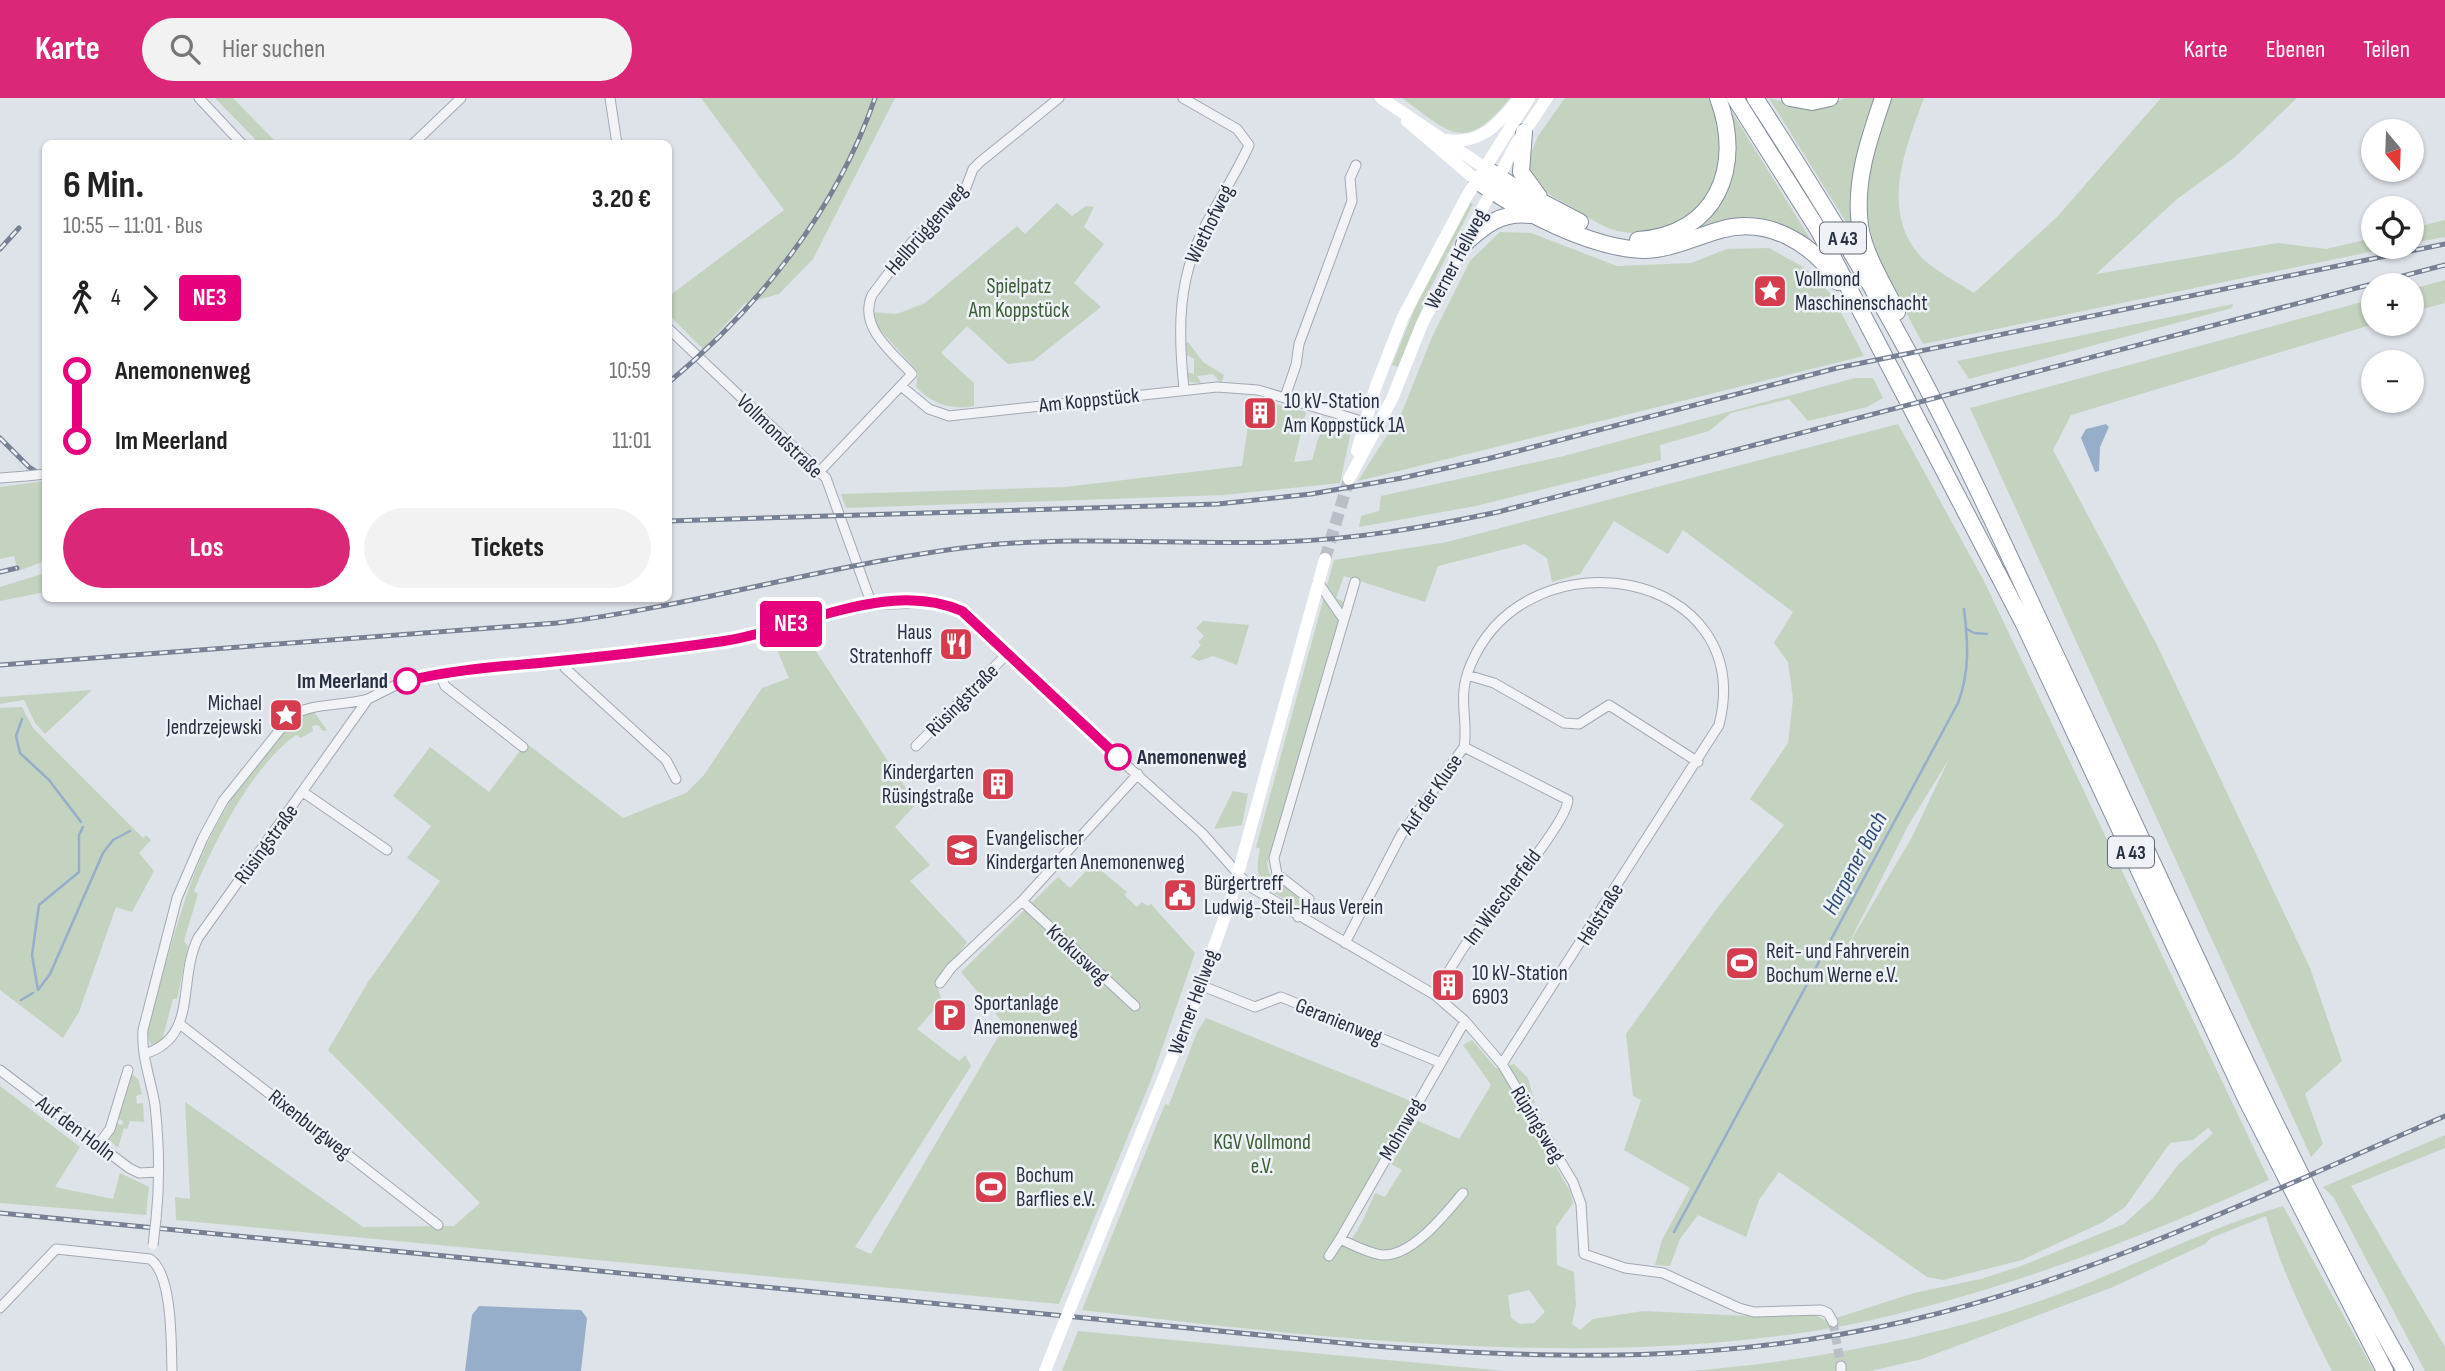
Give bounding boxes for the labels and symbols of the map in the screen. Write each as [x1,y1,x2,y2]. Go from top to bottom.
north arrow [2361,119,2424,182]
street label: Hellbrüggenweg [880,178,973,280]
street label: Wiethofweg [1180,181,1239,268]
street label: Werner Hellweg [1420,205,1493,314]
road number: A 43 [1820,222,1866,254]
place label: Vollmond Maschinenschacht [1795,267,1928,316]
place icon: Vollmond Maschinenschacht [1751,272,1789,310]
park label: Spielpatz Am Koppstück [968,274,1069,323]
street label: Am Koppstück [1037,383,1140,418]
street label: Vollmondstraße [731,389,828,484]
place label: 10 kV-Station Am Koppstück 1A [1283,389,1406,438]
building icon: 10 kV-Station Am Koppstück 1A [1241,394,1279,432]
line badge: NE3 [751,601,831,647]
place label: Haus Stratenhoff [849,620,933,669]
restaurant icon: Haus Stratenhoff [937,625,975,663]
street label: Rüsingstraße [921,659,1004,742]
marker: Im Meerland [394,668,420,694]
place label: Im Meerland [297,669,388,694]
place label: Michael Jendrzejewski [165,691,262,740]
place icon: Michael Jendrzejewski [267,696,305,734]
marker: Anemonenweg [1105,744,1131,770]
place label: Anemonenweg [1136,745,1247,770]
street label: Auf der Kluse [1394,749,1468,840]
place label: Kindergarten Rüsingstraße [882,760,974,809]
building icon: Kindergarten Rüsingstraße [979,765,1017,803]
street label: Rüsingstraße [229,800,304,889]
water label: Harpener Bach [1816,807,1894,920]
place label: Evangelischer Kindergarten Anemonenweg [986,826,1185,875]
school or university icon: Evangelischer Kindergarten Anemonenweg [943,831,981,869]
road number: A 43 [2108,836,2154,867]
street label: Im Wiescherfeld [1458,844,1547,950]
place label: Bürgertreff Ludwig-Steil-Haus Verein [1204,871,1383,920]
public building icon: Bürgertreff Ludwig-Steil-Haus Verein [1161,876,1199,914]
street label: Helstraße [1572,879,1629,950]
street label: Krokusweg [1041,919,1114,990]
place label: Reit- und Fahrverein Bochum Werne e.V. [1766,939,1909,988]
sports icon: Reit- und Fahrverein Bochum Werne e.V. [1723,944,1761,982]
street label: Werner Hellweg [1163,946,1224,1058]
place label: 10 kV-Station 6903 [1472,961,1568,1010]
building icon: 10 kV-Station 6903 [1429,966,1467,1004]
place label: Sportanlage Anemonenweg [973,991,1078,1040]
street label: Geranienweg [1292,993,1386,1050]
parking icon: Sportanlage Anemonenweg [931,996,969,1034]
street label: Rüpingsweg [1505,1082,1570,1167]
street label: Rixenburgweg [263,1084,356,1164]
street label: Auf den Holln [30,1090,120,1166]
street label: Mohnweg [1374,1094,1429,1165]
park label: KGV Vollmond e.V. [1213,1130,1311,1179]
place label: Bochum Barflies e.V. [1016,1163,1095,1212]
sports icon: Bochum Barflies e.V. [972,1168,1010,1206]

